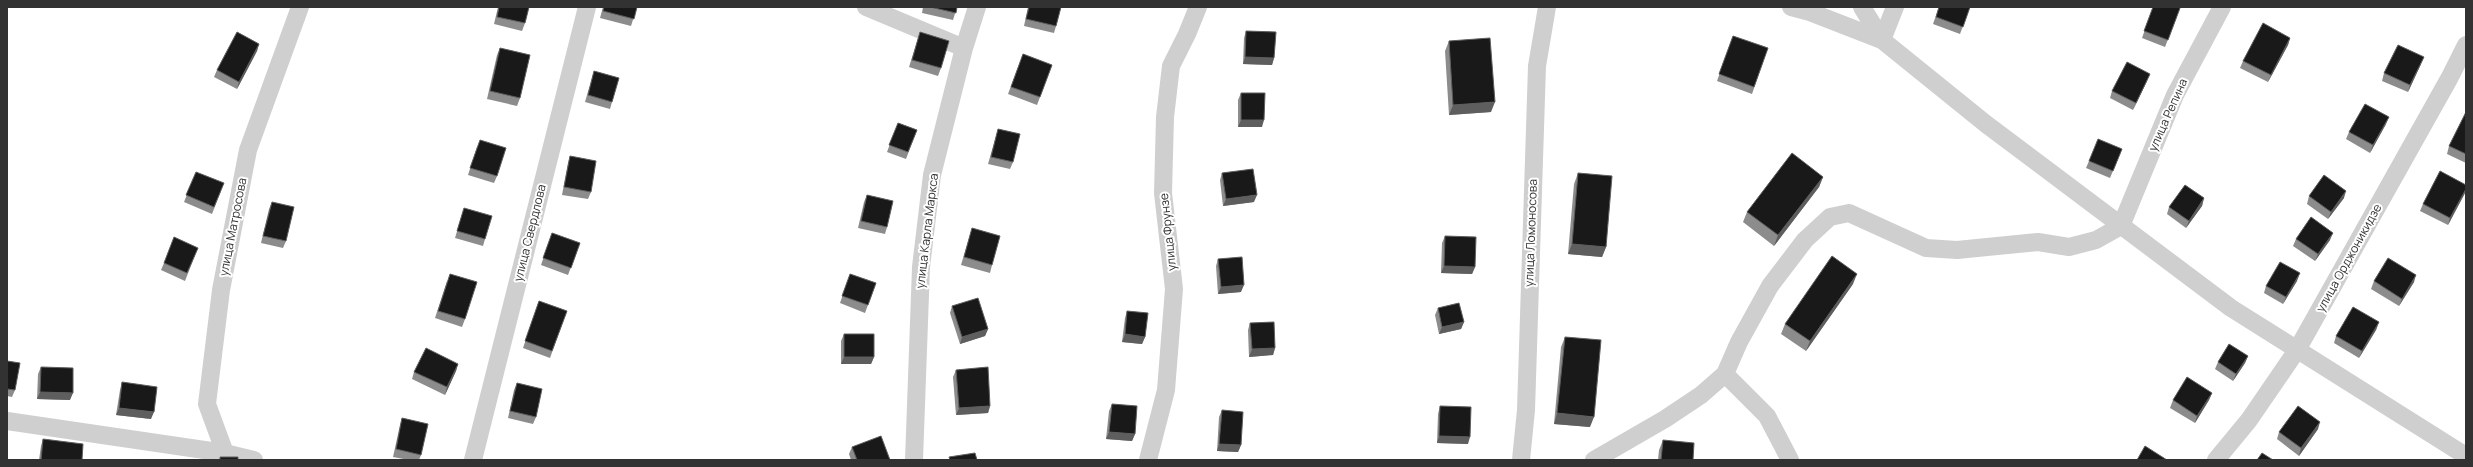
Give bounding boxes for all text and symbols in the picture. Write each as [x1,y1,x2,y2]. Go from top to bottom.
street label: улица Репина [2144,76,2191,154]
street label: улица Карла Маркса [911,172,942,290]
street label: улица Матросова [215,176,250,278]
street label: улица Ломоносова [1520,179,1541,287]
street label: улица Свердлова [509,182,550,283]
street label: улица Фрунзе [1155,192,1180,272]
street label: улица Орджоникидзе [2312,201,2385,315]

